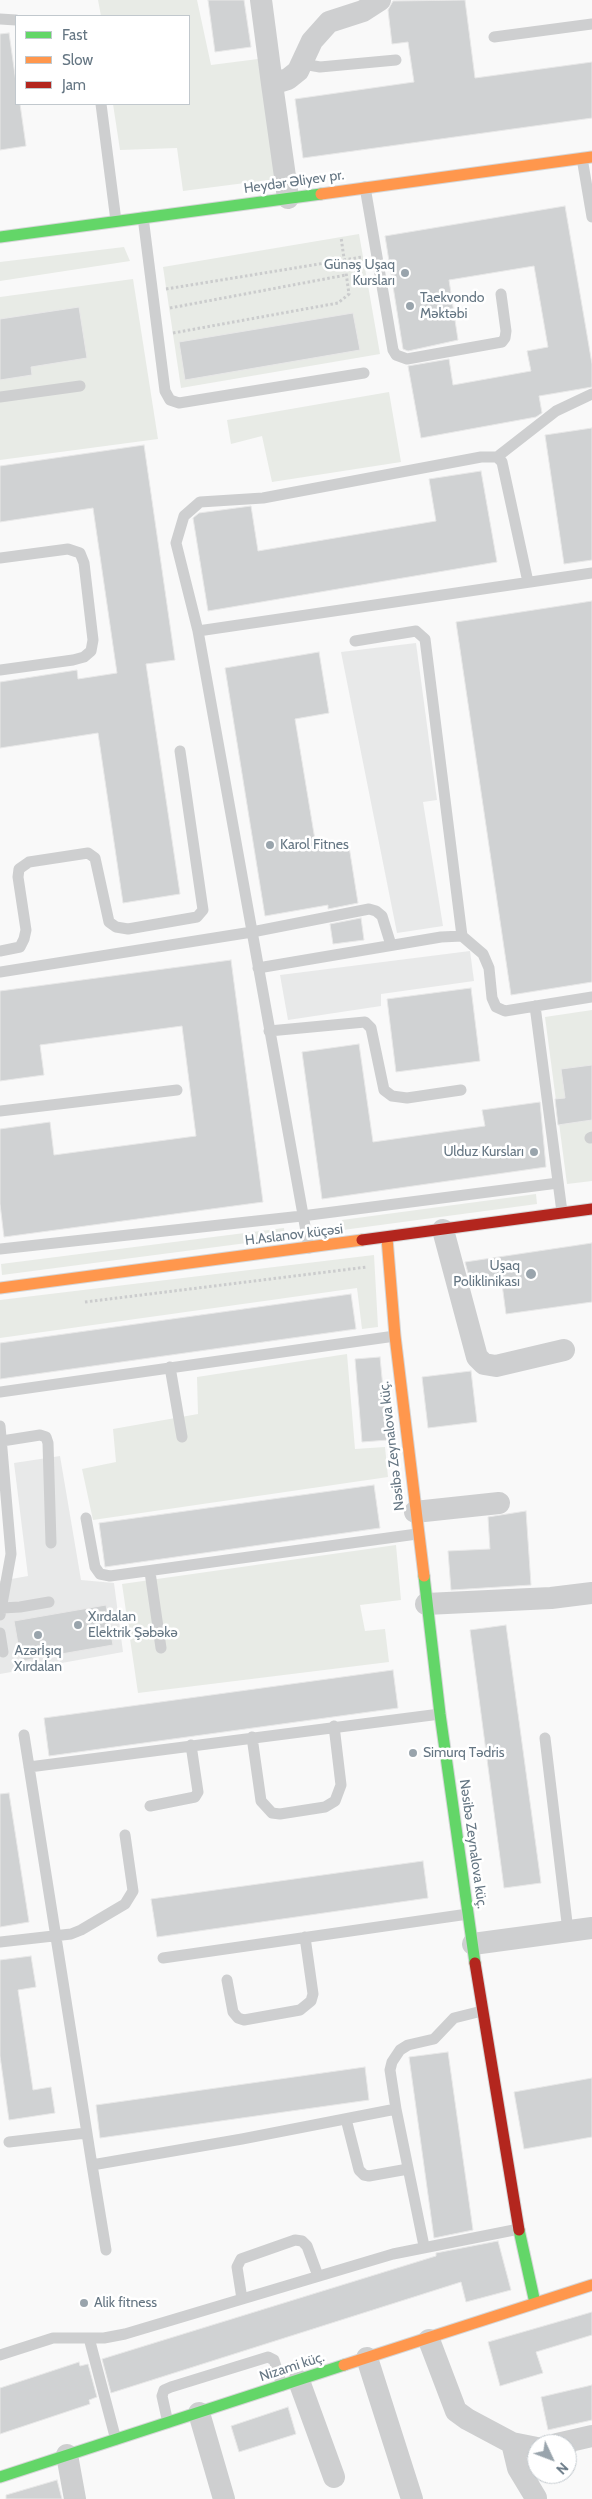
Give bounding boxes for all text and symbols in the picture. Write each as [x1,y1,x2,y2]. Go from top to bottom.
legend [15,15,190,105]
text: Fast [62,26,87,44]
text: Slow [62,51,93,69]
text: Jam [62,76,86,94]
street label: Heydər Əliyev pr. [243,167,345,197]
place label: Günəş Uşaq Kursları [324,257,395,290]
marker: Günəş Uşaq Kursları [399,267,411,279]
place label: Taekvondo Məktəbi [420,290,485,322]
marker: Taekvondo Məktəbi [404,300,416,312]
place label: Karol Fitnes [280,837,349,853]
marker: Karol Fitnes [264,839,276,851]
place label: Ulduz Kursları [443,1144,524,1160]
marker: Ulduz Kursları [528,1146,540,1158]
street label: H.Aslanov küçəsi [244,1221,344,1249]
place label: Uşaq Poliklinikası [453,1258,520,1290]
marker: Uşaq Poliklinikası [524,1267,538,1281]
street label: Nəsibə Zeynalova küç. [376,1380,408,1512]
place label: Xırdalan Elektrik Şəbəkə [88,1609,178,1641]
marker: Xırdalan Elektrik Şəbəkə [72,1619,84,1631]
marker: Azərİşıq Xırdalan [32,1629,44,1641]
place label: Azərİşıq Xırdalan [14,1643,62,1675]
place label: Simurq Tədris [423,1745,504,1761]
marker: Simurq Tədris [407,1747,419,1759]
street label: Nəsibə Zeynalova küç. [456,1778,490,1910]
place label: Alik fitness [94,2295,157,2311]
marker: Alik fitness [78,2297,90,2309]
street label: Nizami küç. [257,2349,327,2385]
north arrow [527,2434,577,2484]
text: N [552,2459,572,2478]

